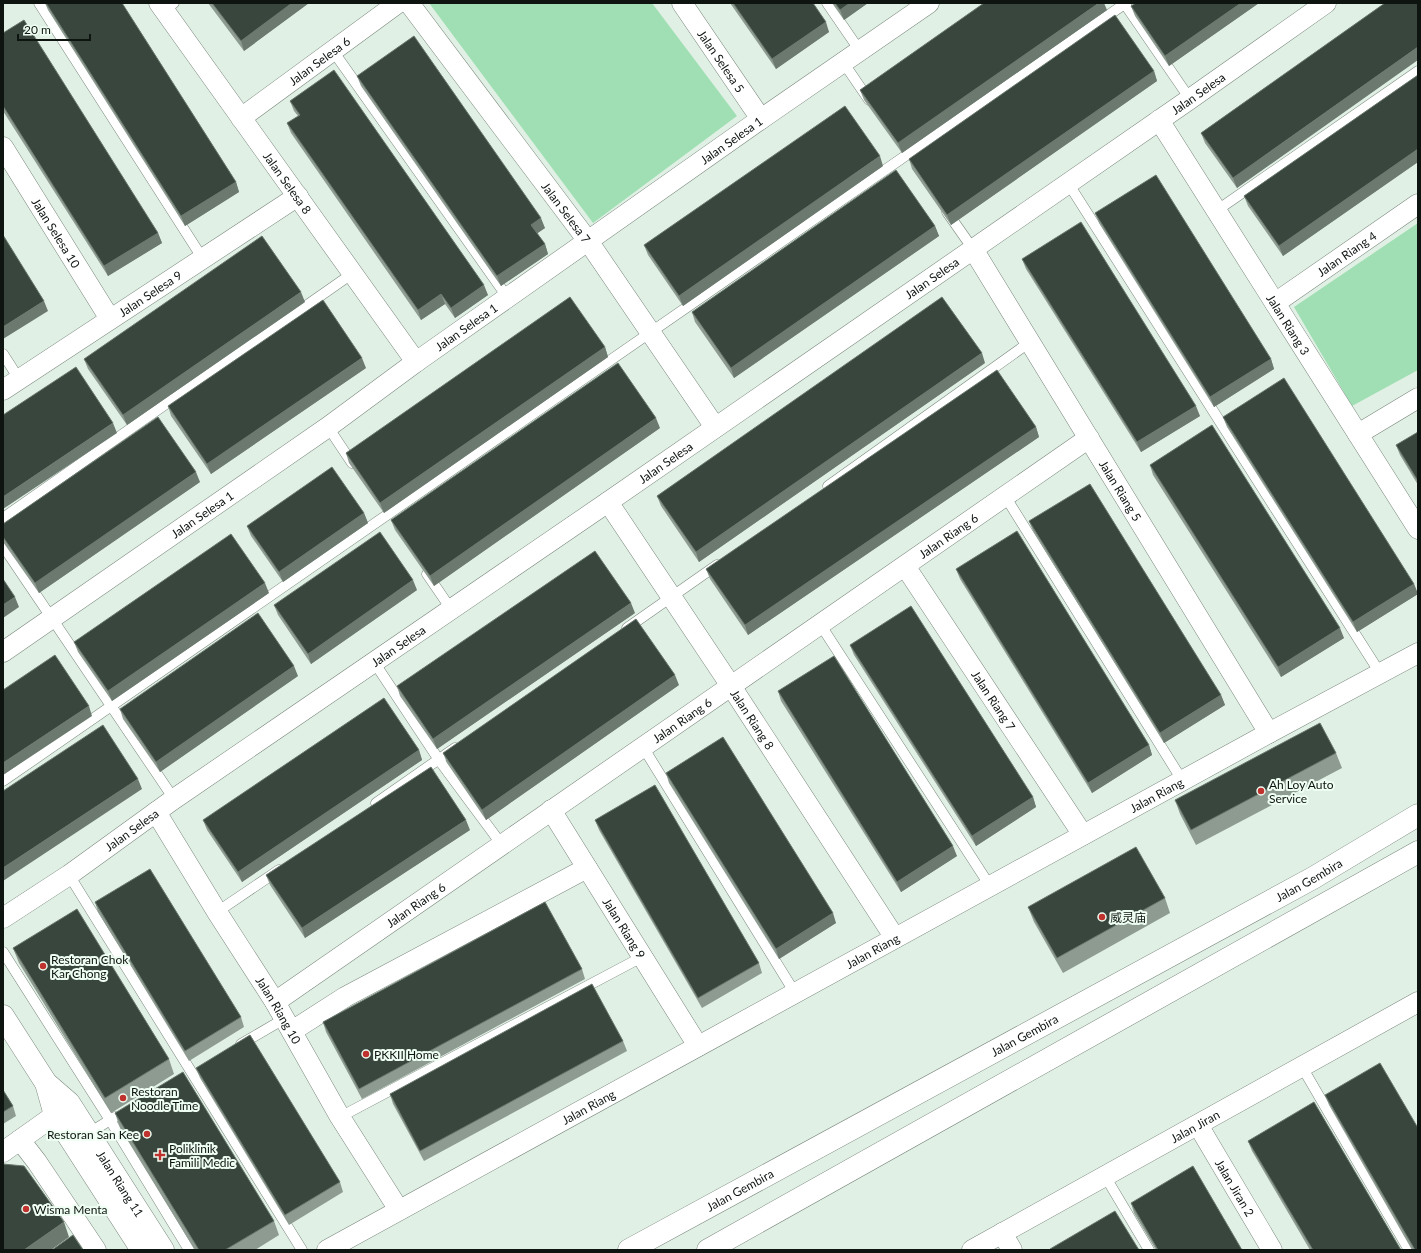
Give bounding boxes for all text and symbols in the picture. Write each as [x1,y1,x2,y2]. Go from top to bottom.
scale bar [18,16,90,42]
text: 20 m [24,22,51,37]
street label: Jalan Selesa 5 [695,27,748,95]
street label: Jalan Selesa 6 [286,33,353,88]
street label: Jalan Selesa [1168,69,1228,117]
street label: Jalan Selesa 1 [697,113,765,167]
street label: Jalan Selesa 8 [260,149,315,217]
street label: Jalan Selesa 7 [539,179,594,246]
street label: Jalan Selesa 10 [29,195,84,271]
street label: Jalan Riang 4 [1314,228,1379,279]
street label: Jalan Selesa [902,254,962,302]
street label: Jalan Selesa 9 [116,267,185,320]
street label: Jalan Riang 3 [1264,291,1313,358]
street label: Jalan Selesa 1 [432,300,500,354]
street label: Jalan Selesa [635,438,695,486]
street label: Jalan Riang 5 [1096,457,1145,524]
street label: Jalan Selesa 1 [168,487,236,541]
street label: Jalan Riang 6 [916,510,981,561]
street label: Jalan Selesa [368,622,428,669]
street label: Jalan Riang 7 [969,667,1019,733]
street label: Jalan Riang 8 [728,686,778,752]
street label: Jalan Riang 6 [649,694,714,746]
street label: Jalan Riang [1127,774,1186,816]
place label: Ah Loy Auto Service [1269,777,1334,806]
marker: Ah Loy Auto Service [1256,786,1266,796]
street label: Jalan Selesa [102,805,161,854]
street label: Jalan Gembira [1273,855,1345,905]
street label: Jalan Riang 6 [383,879,448,930]
street label: Jalan Riang 9 [600,895,649,961]
place label: 威灵庙 [1110,910,1146,925]
marker: 威灵庙 [1097,912,1107,922]
street label: Jalan Riang [843,930,902,971]
place label: Restoran Chok Kar Chong [51,952,129,981]
marker: Restoran Chok Kar Chong [38,961,48,971]
street label: Jalan Riang 10 [253,974,304,1046]
street label: Jalan Gembira [988,1011,1061,1059]
place label: PKKII Home [374,1047,439,1062]
marker: PKKII Home [361,1049,371,1059]
place label: Restoran Noodle Time [131,1084,198,1113]
street label: Jalan Riang [559,1086,618,1127]
marker: Restoran Noodle Time [118,1093,128,1103]
street label: Jalan Jiran [1168,1106,1222,1146]
place label: Restoran San Kee [47,1127,139,1142]
marker: Restoran San Kee [142,1129,152,1139]
place label: Poliklinik Famili Medic [169,1141,235,1170]
street label: Jalan Riang 11 [94,1148,147,1219]
marker: Poliklinik Famili Medic [154,1149,166,1161]
street label: Jalan Jiran 2 [1212,1156,1258,1219]
street label: Jalan Gembira [704,1165,776,1214]
place label: Wisma Menta [34,1202,108,1217]
marker: Wisma Menta [21,1204,31,1214]

